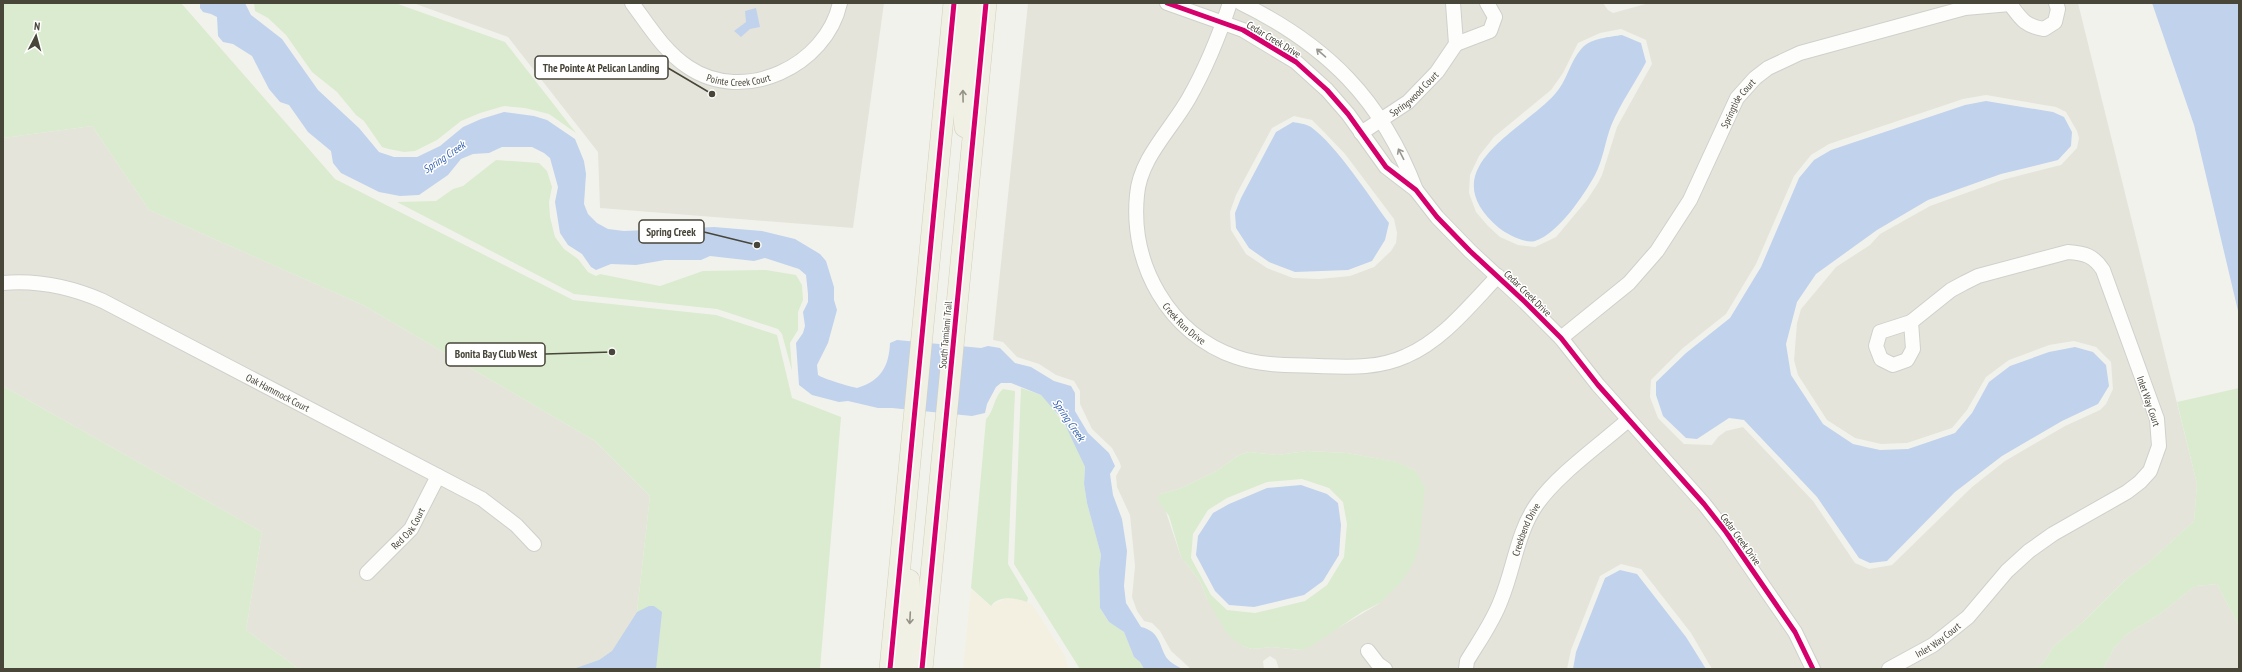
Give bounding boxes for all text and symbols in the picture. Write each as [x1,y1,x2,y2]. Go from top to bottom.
north arrow [16,16,56,56]
street label: Cedar Creek Drive [1244,18,1303,61]
text: N [33,19,41,33]
one-way arrow [1316,48,1327,57]
callout: The Pointe At Pelican Landing [535,56,668,79]
text: The Pointe At Pelican Landing [543,61,659,75]
street label: Springwood Court [1387,68,1441,120]
street label: Pointe Creek Court [705,71,772,89]
street label: Springtide Court [1718,76,1759,130]
one-way arrow [959,90,966,103]
water label: Spring Creek [420,137,469,176]
one-way arrow [1397,149,1404,161]
callout: Spring Creek [639,220,704,243]
text: Spring Creek [646,225,696,239]
street label: Cedar Creek Drive [1501,268,1554,319]
street label: South Tamiami Trail [936,300,955,369]
street label: Creek Run Drive [1160,300,1208,347]
callout: Bonita Bay Club West [446,343,545,366]
text: Bonita Bay Club West [455,347,538,361]
street label: Oak Hammock Court [244,371,312,415]
street label: Inlet Way Court [2134,374,2163,428]
water label: Spring Creek [1050,396,1089,445]
street label: Creekbend Drive [1509,500,1543,558]
street label: Red Oak Court [389,505,428,552]
street label: Cedar Creek Drive [1717,511,1764,568]
one-way arrow [906,611,914,624]
street label: Inlet Way Court [1913,619,1963,660]

